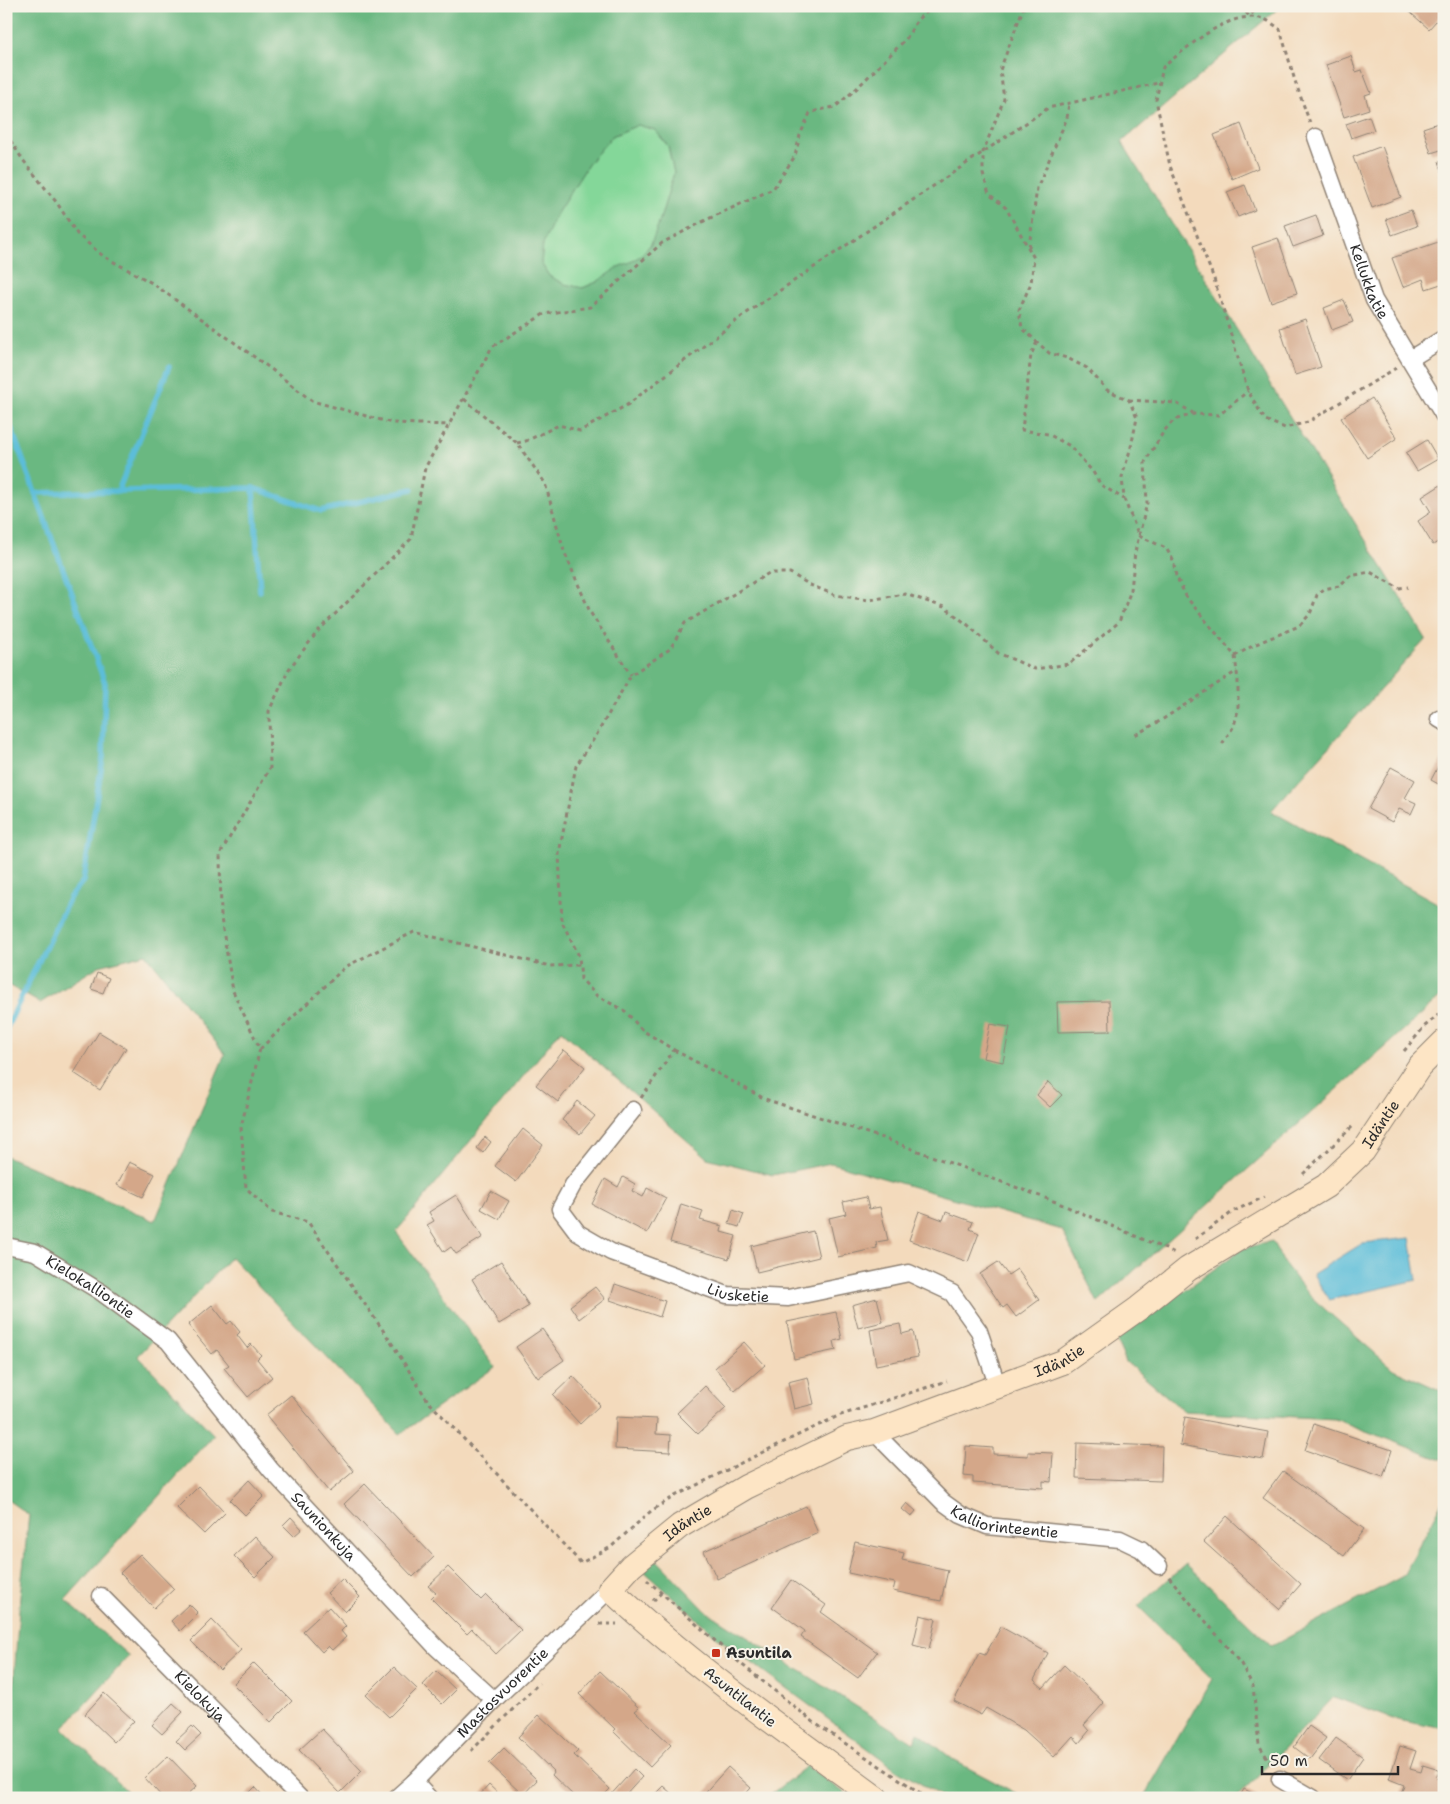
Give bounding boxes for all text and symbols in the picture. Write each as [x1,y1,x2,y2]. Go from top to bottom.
street label: Kellukkatie [1345,241,1393,323]
street label: Idäntie [1357,1096,1404,1152]
street label: Kielokalliontie [42,1251,139,1323]
street label: Liusketie [704,1278,770,1307]
street label: Idäntie [1031,1340,1088,1382]
street label: Saunionkuja [286,1488,361,1566]
street label: Idäntie [659,1499,715,1546]
street label: Kalliorinteentie [946,1501,1059,1543]
street label: Mastosvuorentie [453,1643,553,1742]
place label: Asuntila [726,1643,793,1663]
marker: Asuntila [710,1647,722,1659]
street label: Asuntilantie [699,1662,781,1732]
street label: Kielokuja [170,1666,230,1727]
scale bar [1262,1744,1399,1776]
text: 50 m [1270,1751,1308,1771]

